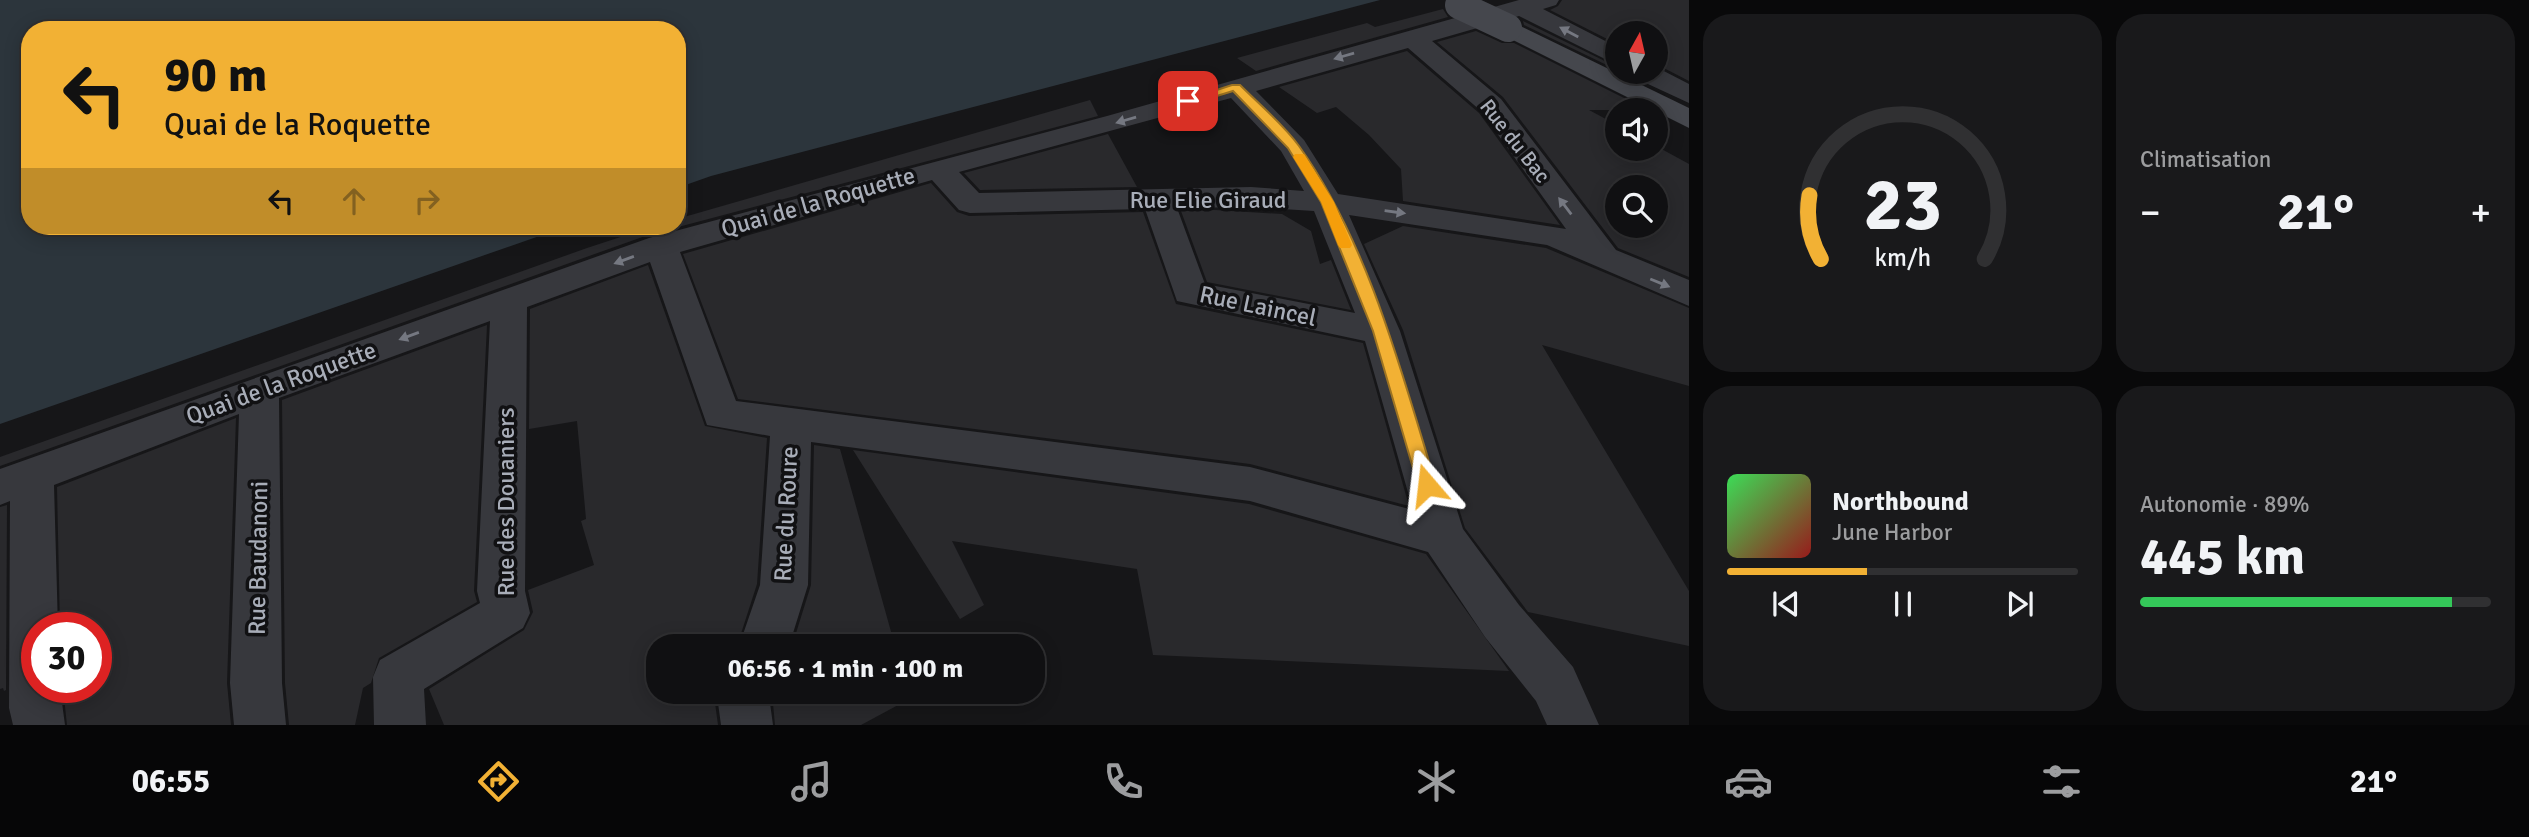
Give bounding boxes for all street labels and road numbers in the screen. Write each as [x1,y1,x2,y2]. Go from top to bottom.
street label: Rue du Bac [1474,94,1556,188]
street label: Quai de la Roquette [718,160,918,244]
street label: Rue Elie Giraud [1129,185,1287,215]
street label: Rue Laincel [1197,279,1319,333]
street label: Quai de la Roquette [182,335,380,431]
street label: Rue des Douaniers [491,407,521,597]
street label: Rue du Roure [767,446,805,582]
street label: Rue Baudanoni [242,481,274,635]

